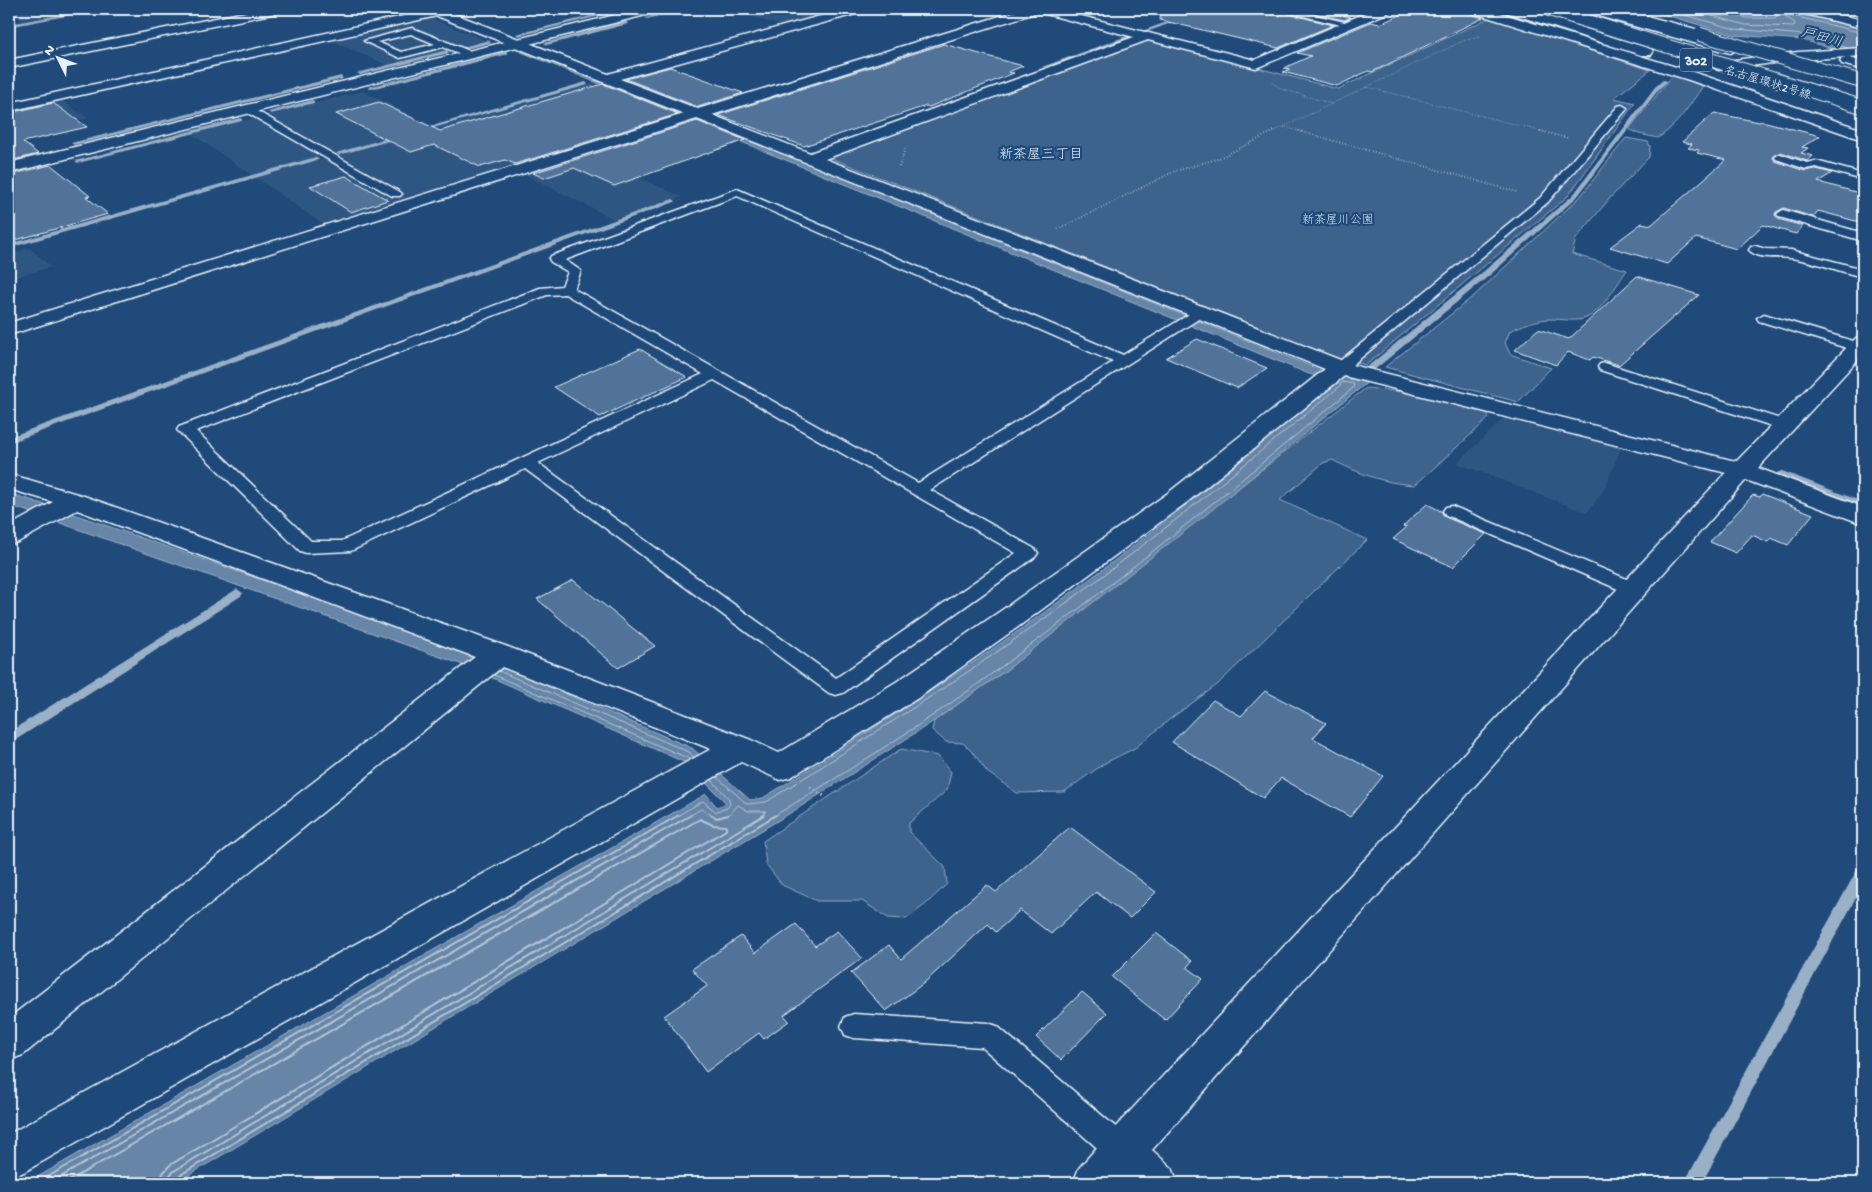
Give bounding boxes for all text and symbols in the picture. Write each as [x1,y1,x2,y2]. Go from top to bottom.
water label: 戸田川 [1799,25,1844,52]
north arrow [32,32,82,82]
text: N [41,42,60,60]
road number: 302 [1680,48,1712,72]
street label: 名古屋環状2号線 [1722,63,1813,104]
district label: 新茶屋三丁目 [999,147,1083,164]
park label: 新茶屋川公園 [1302,213,1374,228]

